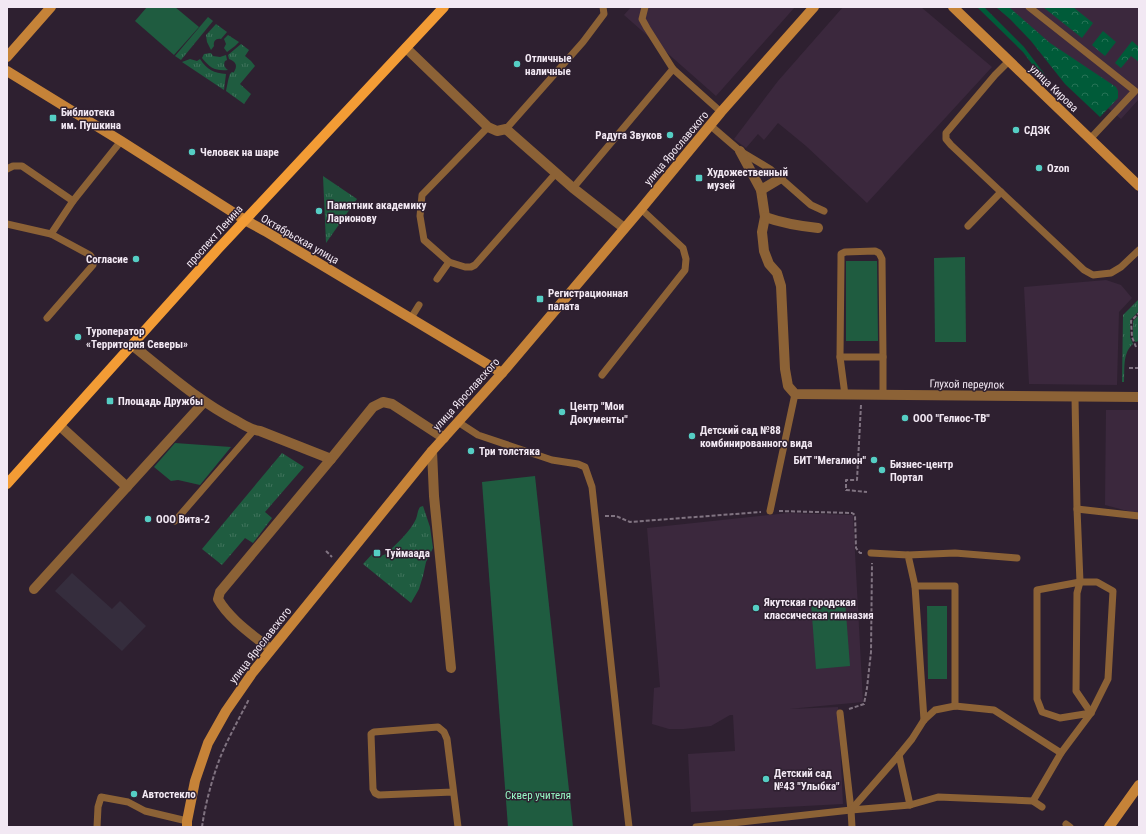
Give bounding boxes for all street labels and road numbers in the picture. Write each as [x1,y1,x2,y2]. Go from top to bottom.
street label: улица Кирова [1027,62,1081,115]
street label: улица Ярославского [641,108,712,188]
street label: проспект Ленина [183,203,246,270]
street label: Октябрьская улица [258,212,341,267]
street label: улица Ярославского [430,355,503,433]
street label: Глухой переулок [930,377,1005,392]
street label: улица Ярославского [227,604,294,686]

